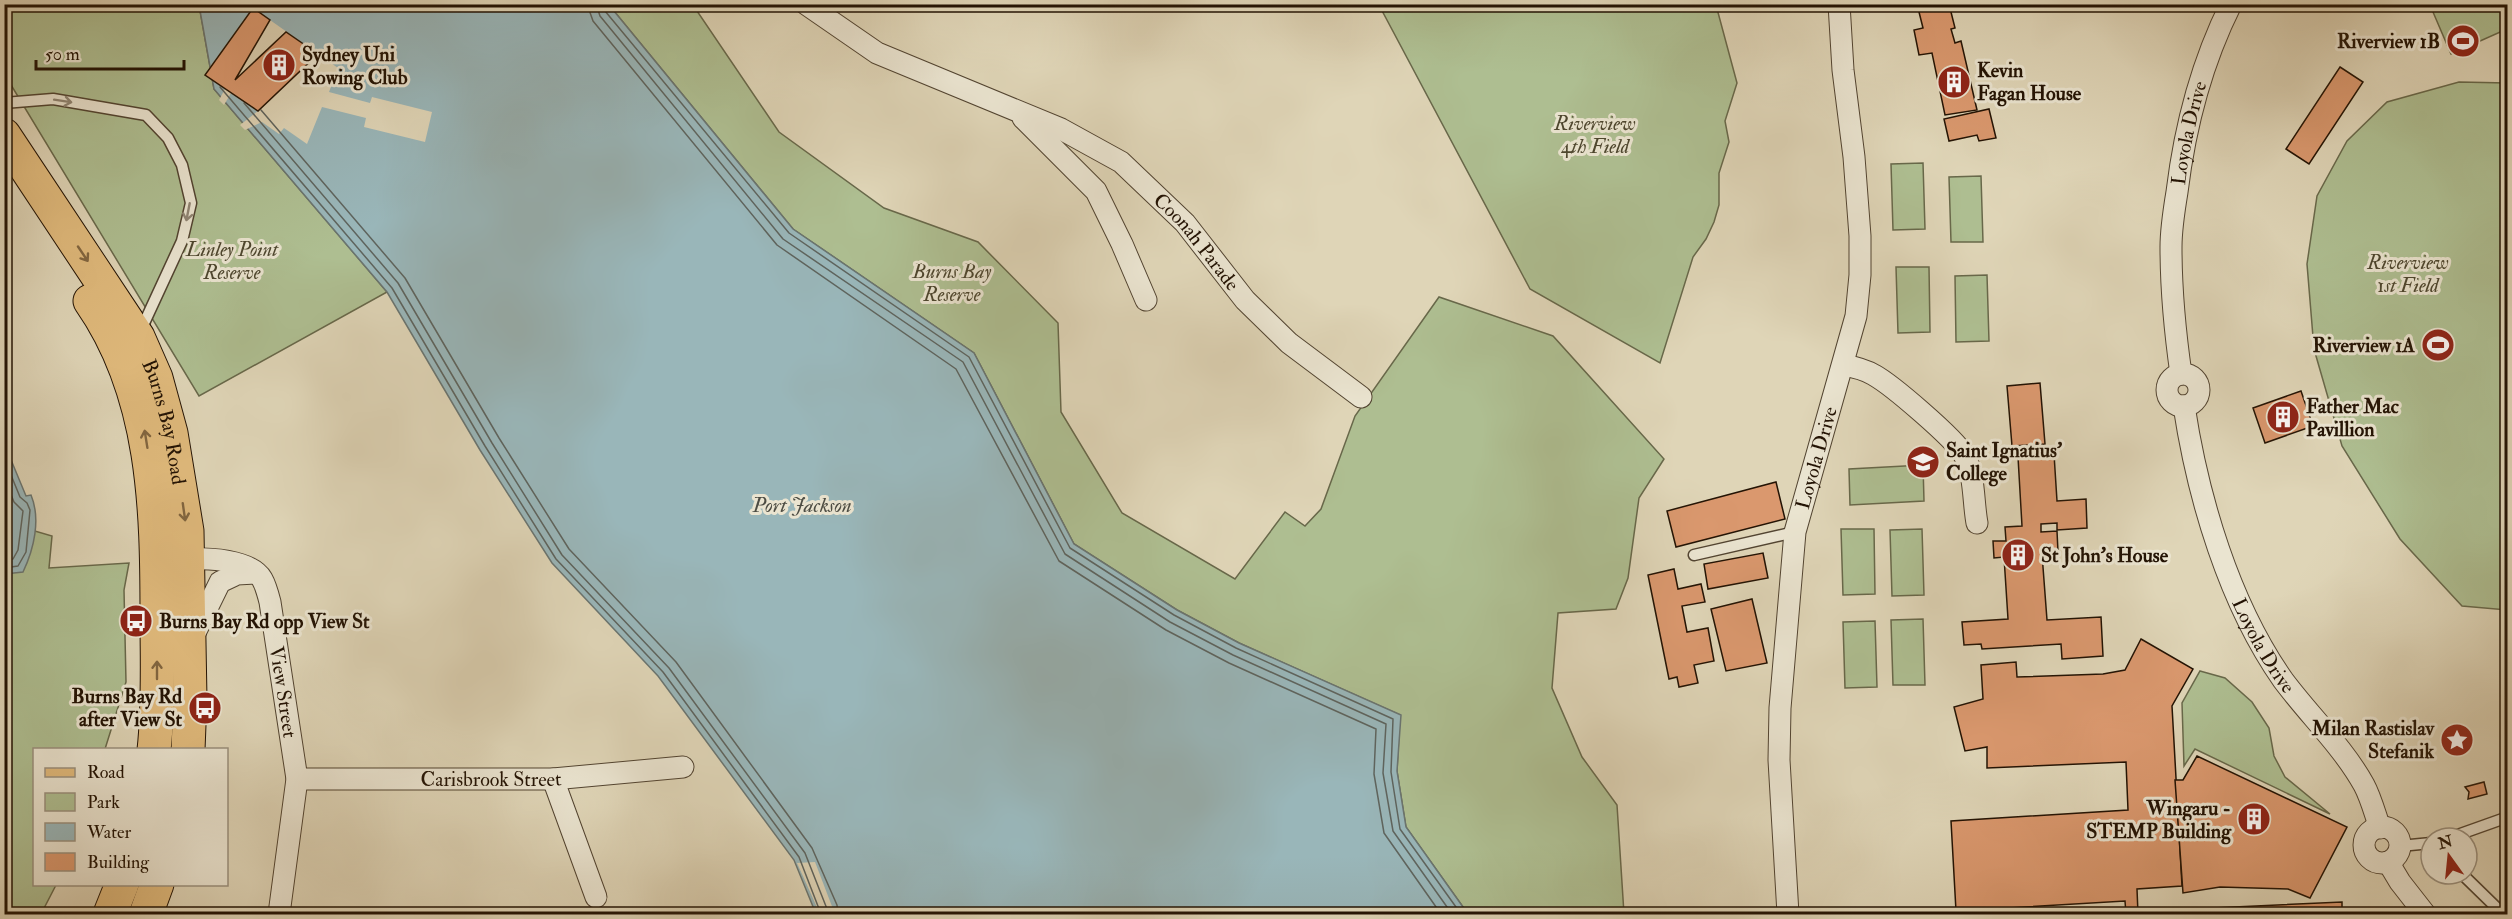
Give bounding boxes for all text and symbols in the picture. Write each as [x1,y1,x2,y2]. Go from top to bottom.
sports icon: Riverview 1B [2445,23,2481,59]
place label: Riverview 1B [2337,29,2440,54]
scale bar [36,33,184,71]
place label: Sydney Uni Rowing Club [302,42,408,91]
text: 50 m [45,43,80,66]
building icon: Sydney Uni Rowing Club [261,47,297,83]
place label: Kevin Fagan House [1977,58,2082,107]
building icon: Kevin Fagan House [1936,64,1972,100]
street label: Loyola Drive [2165,78,2212,187]
one-way arrow [52,96,72,107]
park label: Riverview 4th Field [1553,111,1636,159]
street label: Coonah Parade [1149,187,1245,295]
one-way arrow [182,201,193,221]
park label: Linley Point Reserve [185,237,279,285]
one-way arrow [77,245,89,262]
park label: Riverview 1st Field [2366,250,2449,298]
park label: Burns Bay Reserve [912,259,992,307]
sports icon: Riverview 1A [2420,327,2456,363]
place label: Riverview 1A [2312,333,2415,358]
street label: Burns Bay Road [137,355,192,486]
place label: Father Mac Pavillion [2306,394,2400,442]
building icon: Father Mac Pavillion [2265,399,2301,435]
street label: Loyola Drive [1790,404,1842,512]
one-way arrow [140,430,151,450]
place label: Saint Ignatius' College [1946,438,2063,487]
school or university icon: Saint Ignatius' College [1905,444,1941,480]
water label: Port Jackson [751,492,852,519]
one-way arrow [179,502,190,522]
building icon: St John's House [2000,537,2036,573]
place label: St John's House [2041,543,2169,568]
street label: Loyola Drive [2227,594,2301,698]
bus stop icon: Burns Bay Rd opp View St [118,603,154,639]
place label: Burns Bay Rd opp View St [159,609,370,635]
street label: View Street [264,644,303,740]
one-way arrow [151,661,163,681]
place label: Burns Bay Rd after View St [72,684,183,732]
bus stop icon: Burns Bay Rd after View St [187,690,223,726]
place label: Milan Rastislav Stefanik [2311,716,2435,764]
place icon: Milan Rastislav Stefanik [2439,722,2475,758]
legend [33,748,228,886]
text: Road [87,761,125,784]
street label: Carisbrook Street [421,766,563,792]
text: Park [87,791,120,814]
place label: Wingaru - STEMP Building [2086,796,2232,845]
building icon: Wingaru - STEMP Building [2236,801,2272,837]
text: Water [86,821,131,844]
north arrow [2419,826,2479,886]
text: N [2435,831,2456,854]
text: Building [87,851,150,874]

